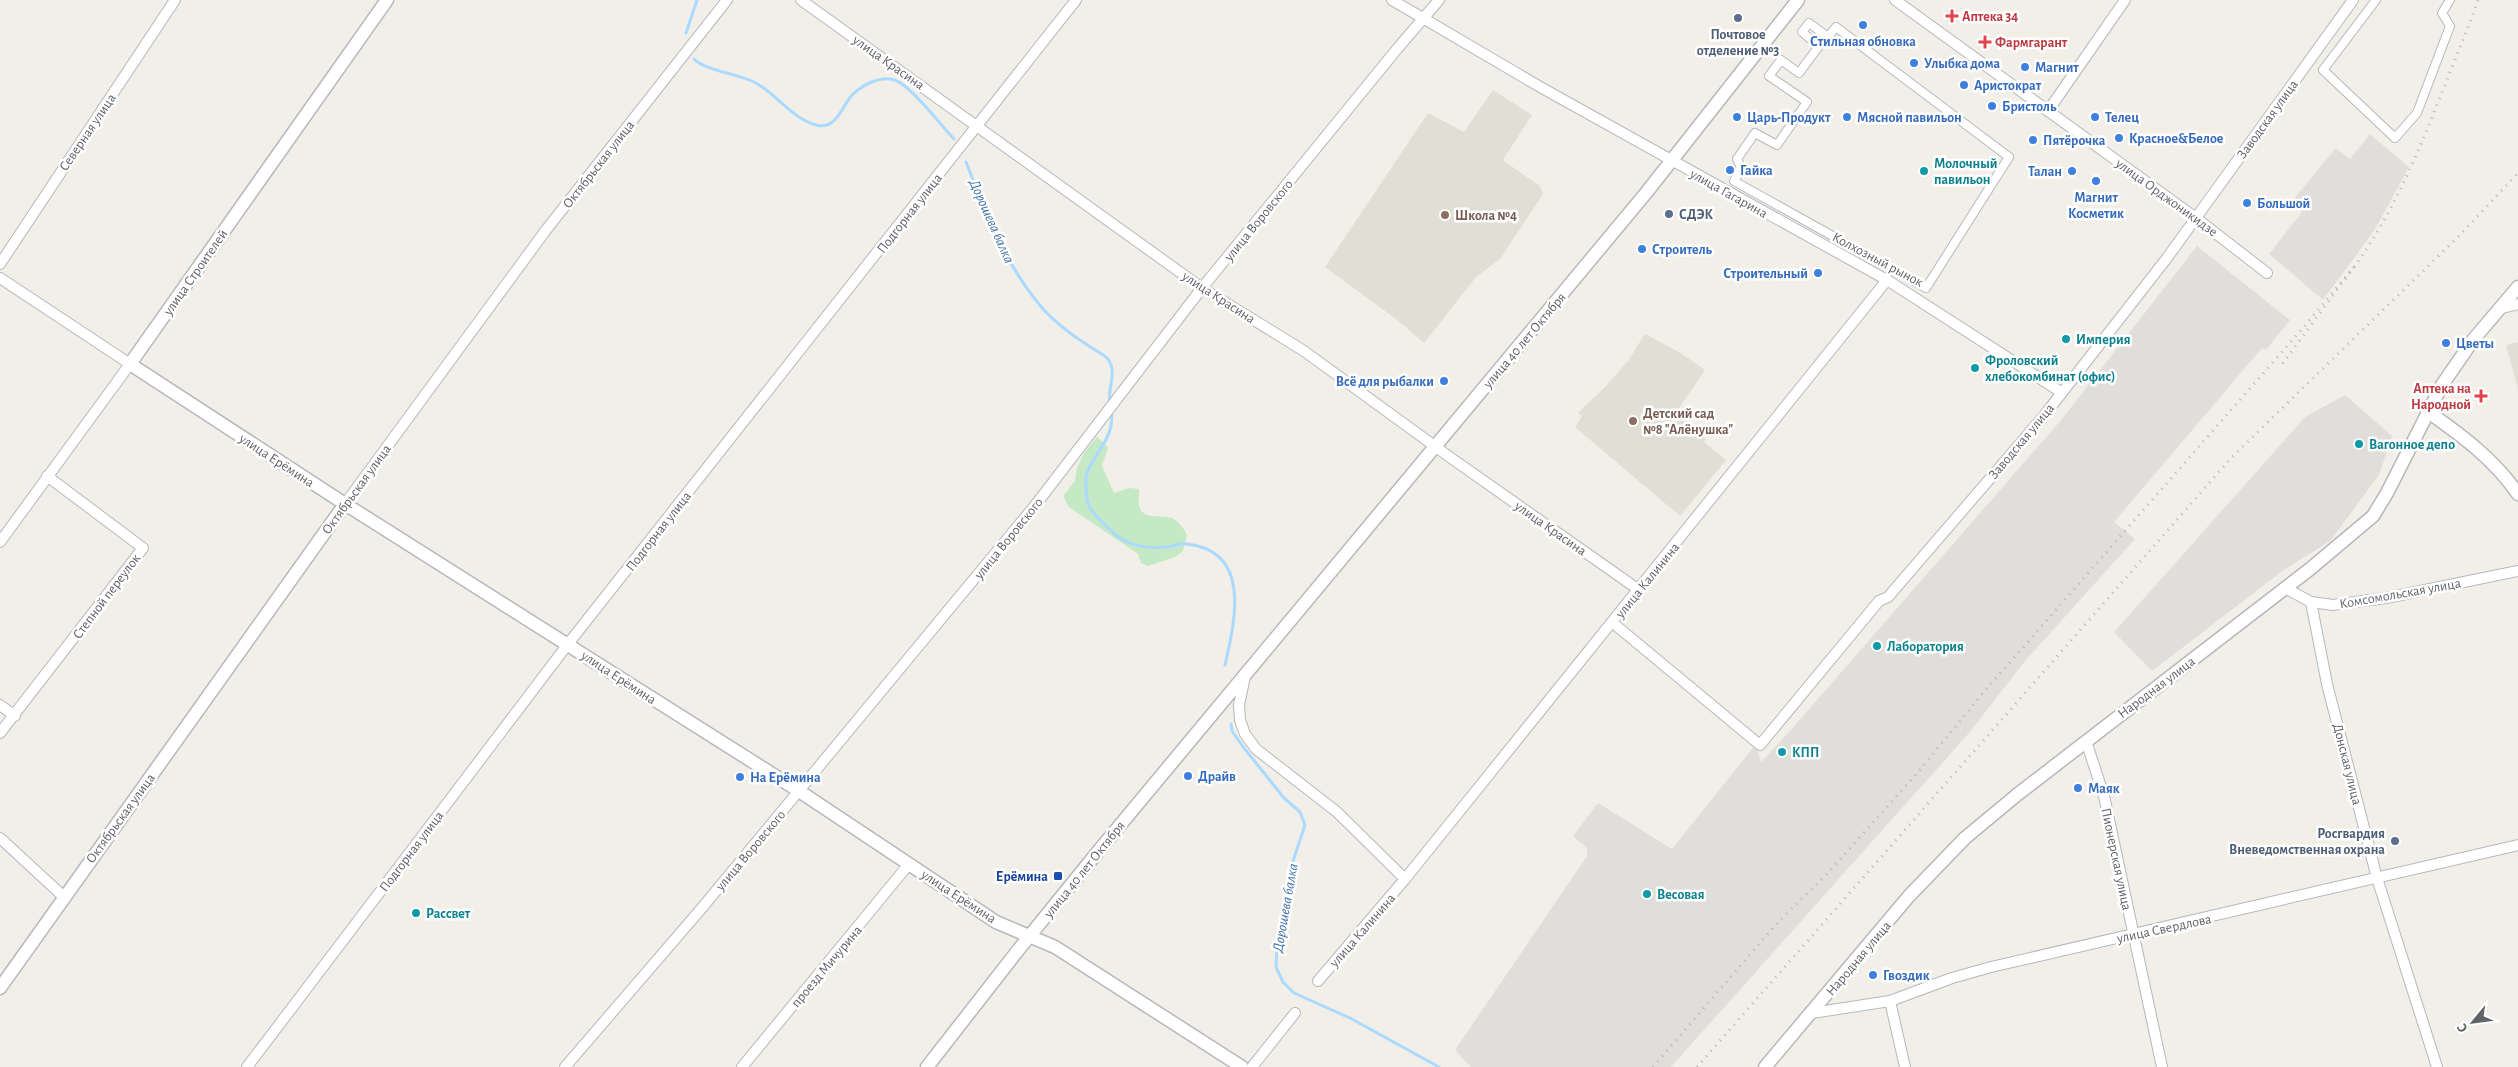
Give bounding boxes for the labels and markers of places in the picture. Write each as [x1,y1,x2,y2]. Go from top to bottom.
marker: Аптека 34 [1946,10,1958,22]
place label: Аптека 34 [1962,10,2018,24]
marker: Почтовое отделение №3 [1732,12,1744,24]
marker: Стильная обновка [1857,19,1869,31]
place label: Почтовое отделение №3 [1697,28,1779,58]
place label: Стильная обновка [1810,35,1916,49]
marker: Фармгарант [1979,36,1991,48]
place label: Фармгарант [1995,36,2068,50]
marker: Улыбка дома [1908,57,1920,69]
place label: Улыбка дома [1924,57,2000,71]
marker: Магнит [2019,61,2031,73]
place label: Магнит [2035,61,2079,75]
marker: Аристократ [1958,79,1970,91]
place label: Аристократ [1974,79,2042,93]
marker: Бристоль [1986,100,1998,112]
place label: Бристоль [2002,100,2057,114]
marker: Царь-Продукт [1731,111,1743,123]
place label: Царь-Продукт [1747,111,1831,125]
marker: Мясной павильон [1841,111,1853,123]
place label: Мясной павильон [1857,111,1962,125]
marker: Телец [2089,111,2101,123]
place label: Телец [2105,111,2139,125]
marker: Красное&Белое [2113,132,2125,144]
place label: Красное&Белое [2129,132,2224,146]
marker: Пятёрочка [2027,134,2039,146]
place label: Пятёрочка [2043,134,2106,148]
place label: Молочный павильон [1934,157,1997,187]
marker: Гайка [1724,164,1736,176]
place label: Гайка [1740,164,1773,178]
marker: Молочный павильон [1918,165,1930,177]
place label: Талан [2028,165,2062,179]
marker: Талан [2066,165,2078,177]
marker: Магнит Косметик [2090,175,2102,187]
place label: Магнит Косметик [2068,191,2124,221]
marker: Большой [2241,197,2253,209]
place label: Большой [2257,197,2310,211]
marker: СДЭК [1663,208,1675,220]
place label: СДЭК [1679,208,1713,222]
marker: Школа №4 [1439,209,1451,221]
place label: Школа №4 [1455,209,1517,223]
marker: Строитель [1636,243,1648,255]
place label: Строитель [1652,243,1713,257]
place label: Строительный [1723,267,1808,281]
marker: Строительный [1812,267,1824,279]
marker: Империя [2060,333,2072,345]
place label: Империя [2076,333,2130,347]
marker: Цветы [2440,337,2452,349]
place label: Цветы [2456,337,2494,351]
place label: Фроловский хлебокомбинат (офис) [1985,354,2115,384]
marker: Фроловский хлебокомбинат (офис) [1969,362,1981,374]
place label: Всё для рыбалки [1336,375,1434,389]
marker: Всё для рыбалки [1438,375,1450,387]
place label: Аптека на Народной [2411,382,2471,412]
marker: Аптека на Народной [2475,390,2487,402]
place label: Детский сад №8 "Алёнушка" [1643,407,1733,437]
marker: Детский сад №8 "Алёнушка" [1627,415,1639,427]
marker: Вагонное депо [2353,438,2365,450]
place label: Вагонное депо [2369,438,2455,452]
marker: Лаборатория [1871,640,1883,652]
place label: Лаборатория [1887,640,1964,654]
marker: КПП [1776,746,1788,758]
place label: КПП [1792,746,1819,760]
marker: Драйв [1182,770,1194,782]
place label: Драйв [1198,770,1236,784]
marker: На Ерёмина [734,771,746,783]
place label: На Ерёмина [750,771,821,785]
marker: Маяк [2072,782,2084,794]
place label: Маяк [2088,782,2120,796]
place label: Росгвардия Вневедомственная охрана [2229,827,2385,857]
marker: Росгвардия Вневедомственная охрана [2389,835,2401,847]
place label: Ерёмина [996,870,1048,884]
marker: Ерёмина [1052,870,1064,882]
marker: Весовая [1641,888,1653,900]
place label: Весовая [1657,888,1704,902]
marker: Рассвет [410,907,422,919]
place label: Рассвет [426,907,471,921]
marker: Гвоздик [1867,969,1879,981]
place label: Гвоздик [1883,969,1930,983]

